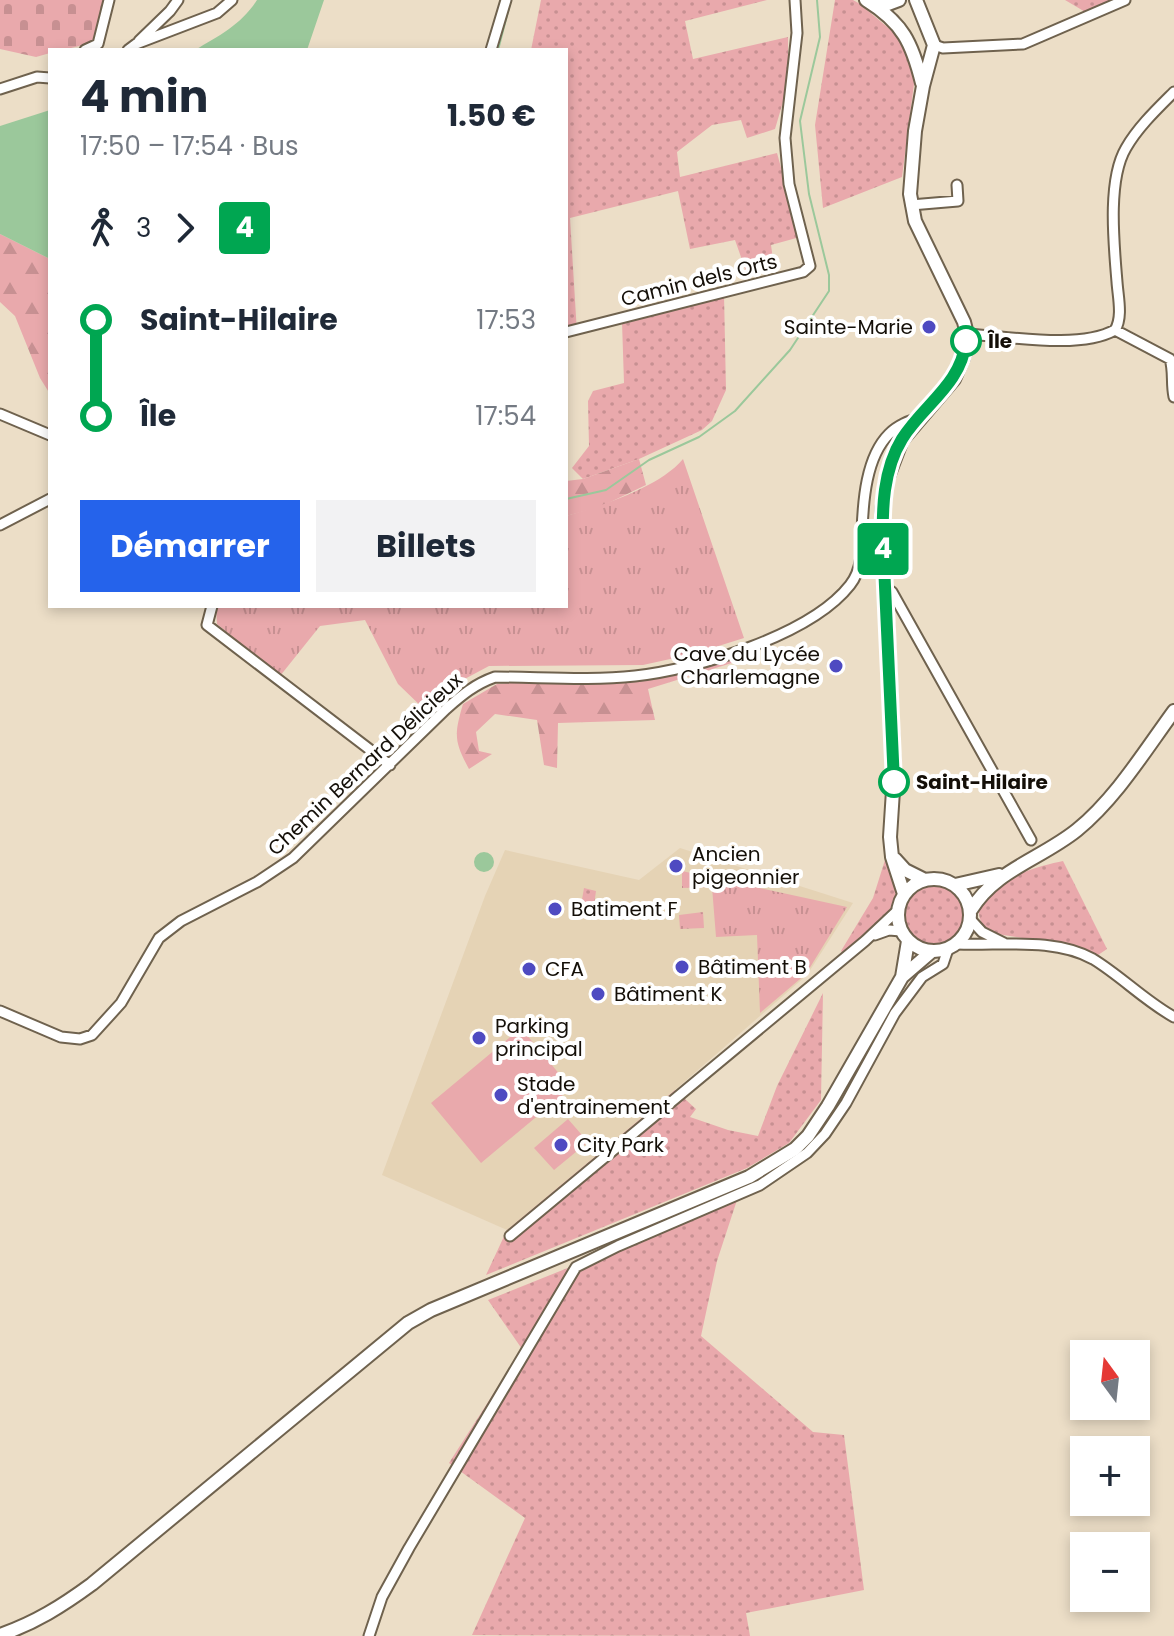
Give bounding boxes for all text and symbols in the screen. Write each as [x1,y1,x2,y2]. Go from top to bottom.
text: 4 min [80,66,208,127]
text: 1.50 € [447,94,536,137]
text: 17:50 – 17:54 · Bus [80,128,298,164]
icon: walk [80,206,124,250]
icon: forward [163,206,207,250]
text: 4 [235,208,254,247]
text: 3 [136,210,151,246]
street label: Camin dels Orts [618,247,780,313]
text: Saint-Hilaire [140,298,338,341]
text: 17:53 [476,302,536,338]
place label: Sainte-Marie [784,313,913,341]
marker: Sainte-Marie [920,318,938,336]
marker: Île [951,326,981,356]
place label: Île [987,327,1012,355]
text: Île [140,394,176,437]
text: 17:54 [475,398,536,434]
button: Démarrer [80,500,300,592]
button: Billets [316,500,536,592]
line badge: 4 [857,523,909,575]
text: 4 [874,529,892,568]
place label: Cave du Lycée Charlemagne [674,640,820,691]
marker: Cave du Lycée Charlemagne [827,657,845,675]
street label: Chemin Bernard Délicieux [261,666,469,862]
marker: Saint-Hilaire [879,767,909,797]
place label: Saint-Hilaire [916,768,1048,796]
place label: Ancien pigeonnier [692,840,800,891]
marker: Ancien pigeonnier [667,857,685,875]
place label: Batiment F [571,895,677,923]
marker: Batiment F [546,900,564,918]
place label: Bâtiment B [698,953,807,981]
place label: CFA [545,955,584,983]
marker: Bâtiment B [673,958,691,976]
marker: CFA [520,960,538,978]
place label: Bâtiment K [614,980,722,1008]
marker: Bâtiment K [589,985,607,1003]
place label: Parking principal [495,1012,583,1063]
marker: Parking principal [470,1029,488,1047]
place label: Stade d'entrainement [517,1070,670,1121]
marker: Stade d'entrainement [492,1086,510,1104]
place label: City Park [577,1131,665,1159]
marker: City Park [552,1136,570,1154]
north arrow [1070,1340,1150,1420]
map controls [1070,1340,1150,1612]
button: + [1070,1436,1150,1516]
button: − [1070,1532,1150,1612]

